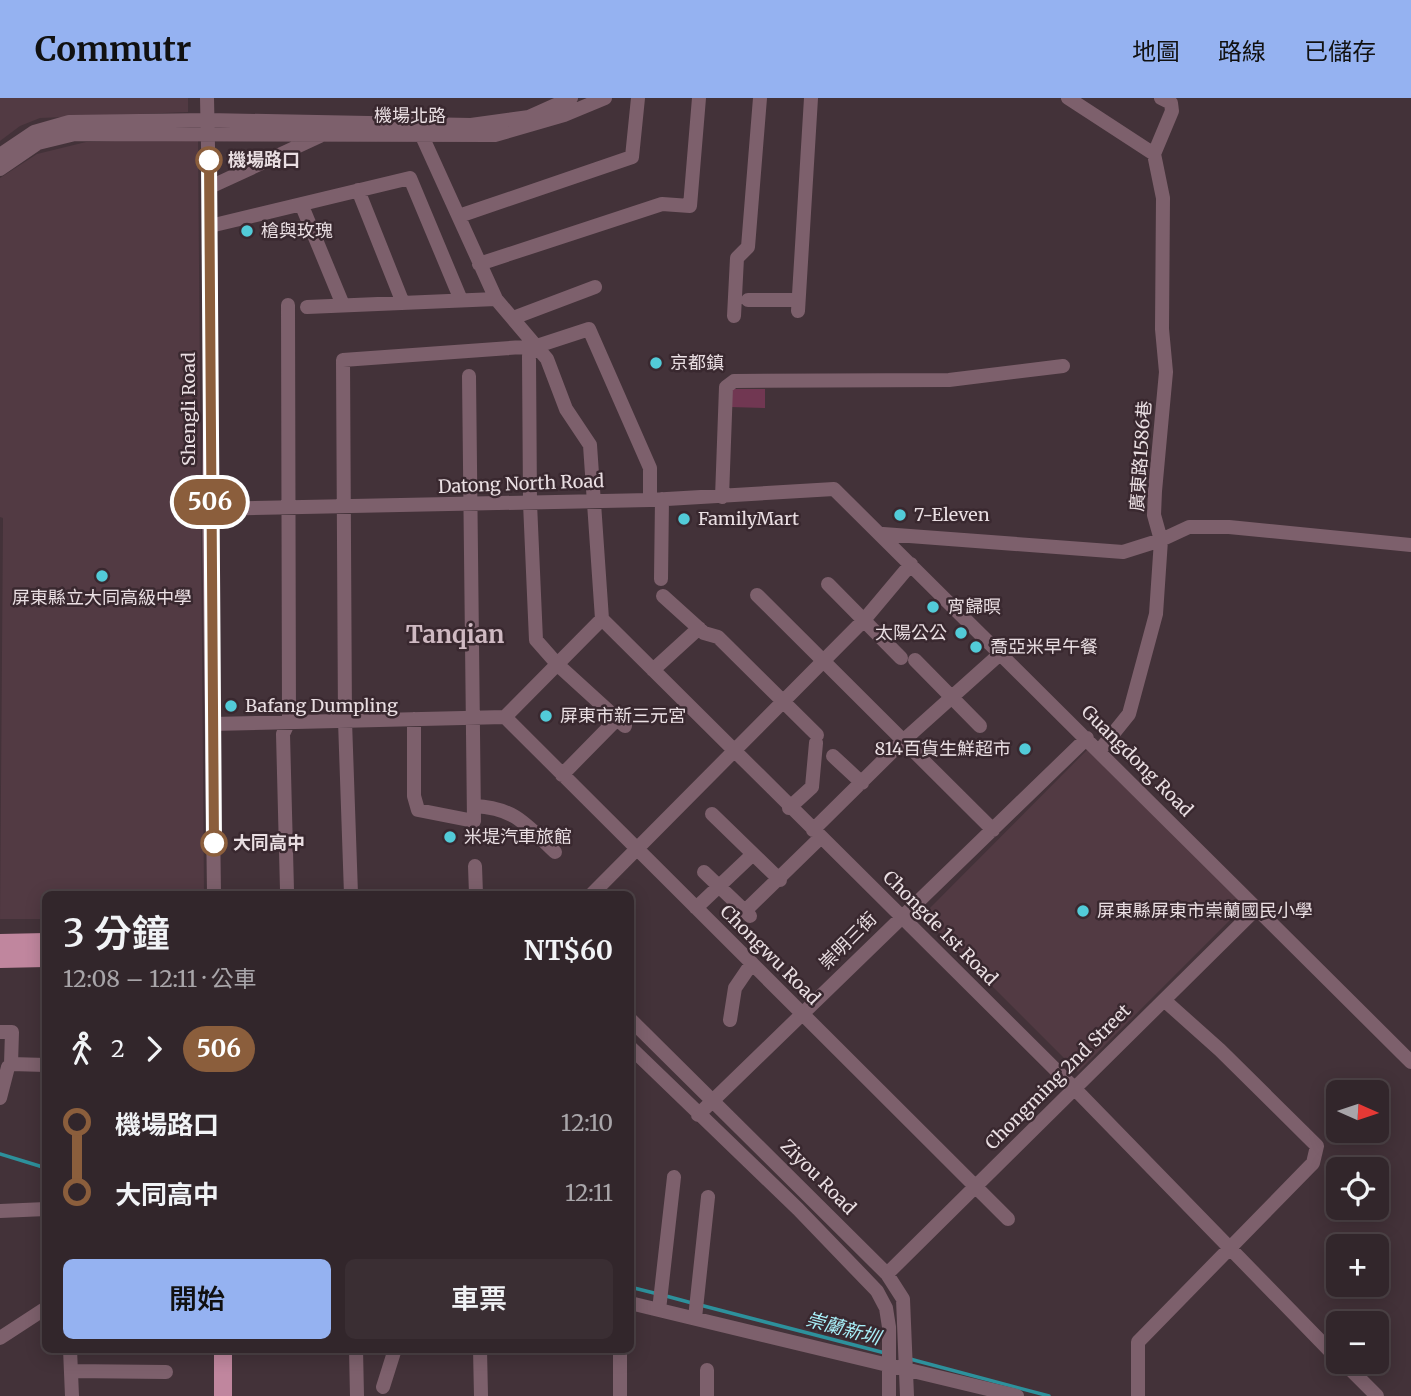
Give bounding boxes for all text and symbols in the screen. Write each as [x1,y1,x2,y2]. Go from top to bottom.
text: Commutr [35,29,191,70]
text: 地圖 [1132,36,1180,67]
text: 路線 [1218,36,1266,67]
text: 已儲存 [1304,36,1376,67]
street label: 機場北路 [374,104,446,127]
marker: 機場路口 [196,147,222,173]
place label: 機場路口 [228,148,300,171]
place label: 槍與玫瑰 [261,219,333,242]
marker: 槍與玫瑰 [239,223,255,239]
place label: 京都鎮 [670,351,724,374]
street label: Shengli Road [177,352,200,466]
marker: 京都鎮 [648,355,664,371]
street label: 廣東路1586巷 [1125,400,1156,512]
street label: Datong North Road [438,469,605,498]
line badge: 506 [170,479,250,525]
text: 506 [188,486,232,517]
place label: 7-Eleven [914,503,990,526]
place label: FamilyMart [698,507,799,530]
marker: 7-Eleven [892,507,908,523]
marker: FamilyMart [676,511,692,527]
marker: 屏東縣立大同高級中學 [94,568,110,584]
place label: 屏東縣立大同高級中學 [12,586,192,609]
place label: 宵歸暝 [947,595,1001,618]
marker: 宵歸暝 [925,599,941,615]
district label: Tanqian [406,619,504,650]
place label: 太陽公公 [875,621,947,644]
marker: 太陽公公 [953,625,969,641]
place label: 喬亞米早午餐 [990,635,1098,658]
marker: 喬亞米早午餐 [968,639,984,655]
place label: Bafang Dumpling [245,694,398,717]
marker: Bafang Dumpling [223,698,239,714]
street label: Guangdong Road [1077,700,1198,821]
place label: 屏東市新三元宮 [560,704,686,727]
marker: 屏東市新三元宮 [538,708,554,724]
place label: 814百貨生鮮超市 [875,737,1011,760]
marker: 814百貨生鮮超市 [1017,741,1033,757]
place label: 米堤汽車旅館 [464,825,572,848]
marker: 米堤汽車旅館 [442,829,458,845]
marker: 大同高中 [201,830,227,856]
place label: 大同高中 [233,831,305,854]
street label: Chongde 1st Road [878,865,1003,990]
place label: 屏東縣屏東市崇蘭國民小學 [1097,899,1313,922]
street label: Chongwu Road [716,900,825,1010]
marker: 屏東縣屏東市崇蘭國民小學 [1075,903,1091,919]
street label: 崇明三街 [814,907,881,974]
text: 3 分鐘 [63,910,170,957]
text: NT$60 [524,934,613,967]
text: 12:08 – 12:11 · 公車 [63,964,257,993]
street label: Chongming 2nd Street [980,999,1135,1154]
icon: walk [63,1030,101,1068]
icon: forward [135,1030,173,1068]
text: 506 [197,1033,241,1064]
text: 2 [111,1034,125,1063]
north arrow [1326,1080,1390,1143]
map controls [1326,1080,1389,1374]
text: 機場路口 [115,1108,219,1141]
text: 12:10 [561,1108,613,1137]
street label: Ziyou Road [776,1134,861,1219]
button: locate [1326,1157,1389,1220]
text: 大同高中 [115,1178,219,1211]
text: 12:11 [565,1178,613,1207]
button: + [1326,1234,1389,1297]
button: 開始 [63,1259,331,1339]
button: 車票 [345,1259,613,1339]
water label: 崇蘭新圳 [803,1307,886,1350]
button: − [1326,1311,1389,1374]

